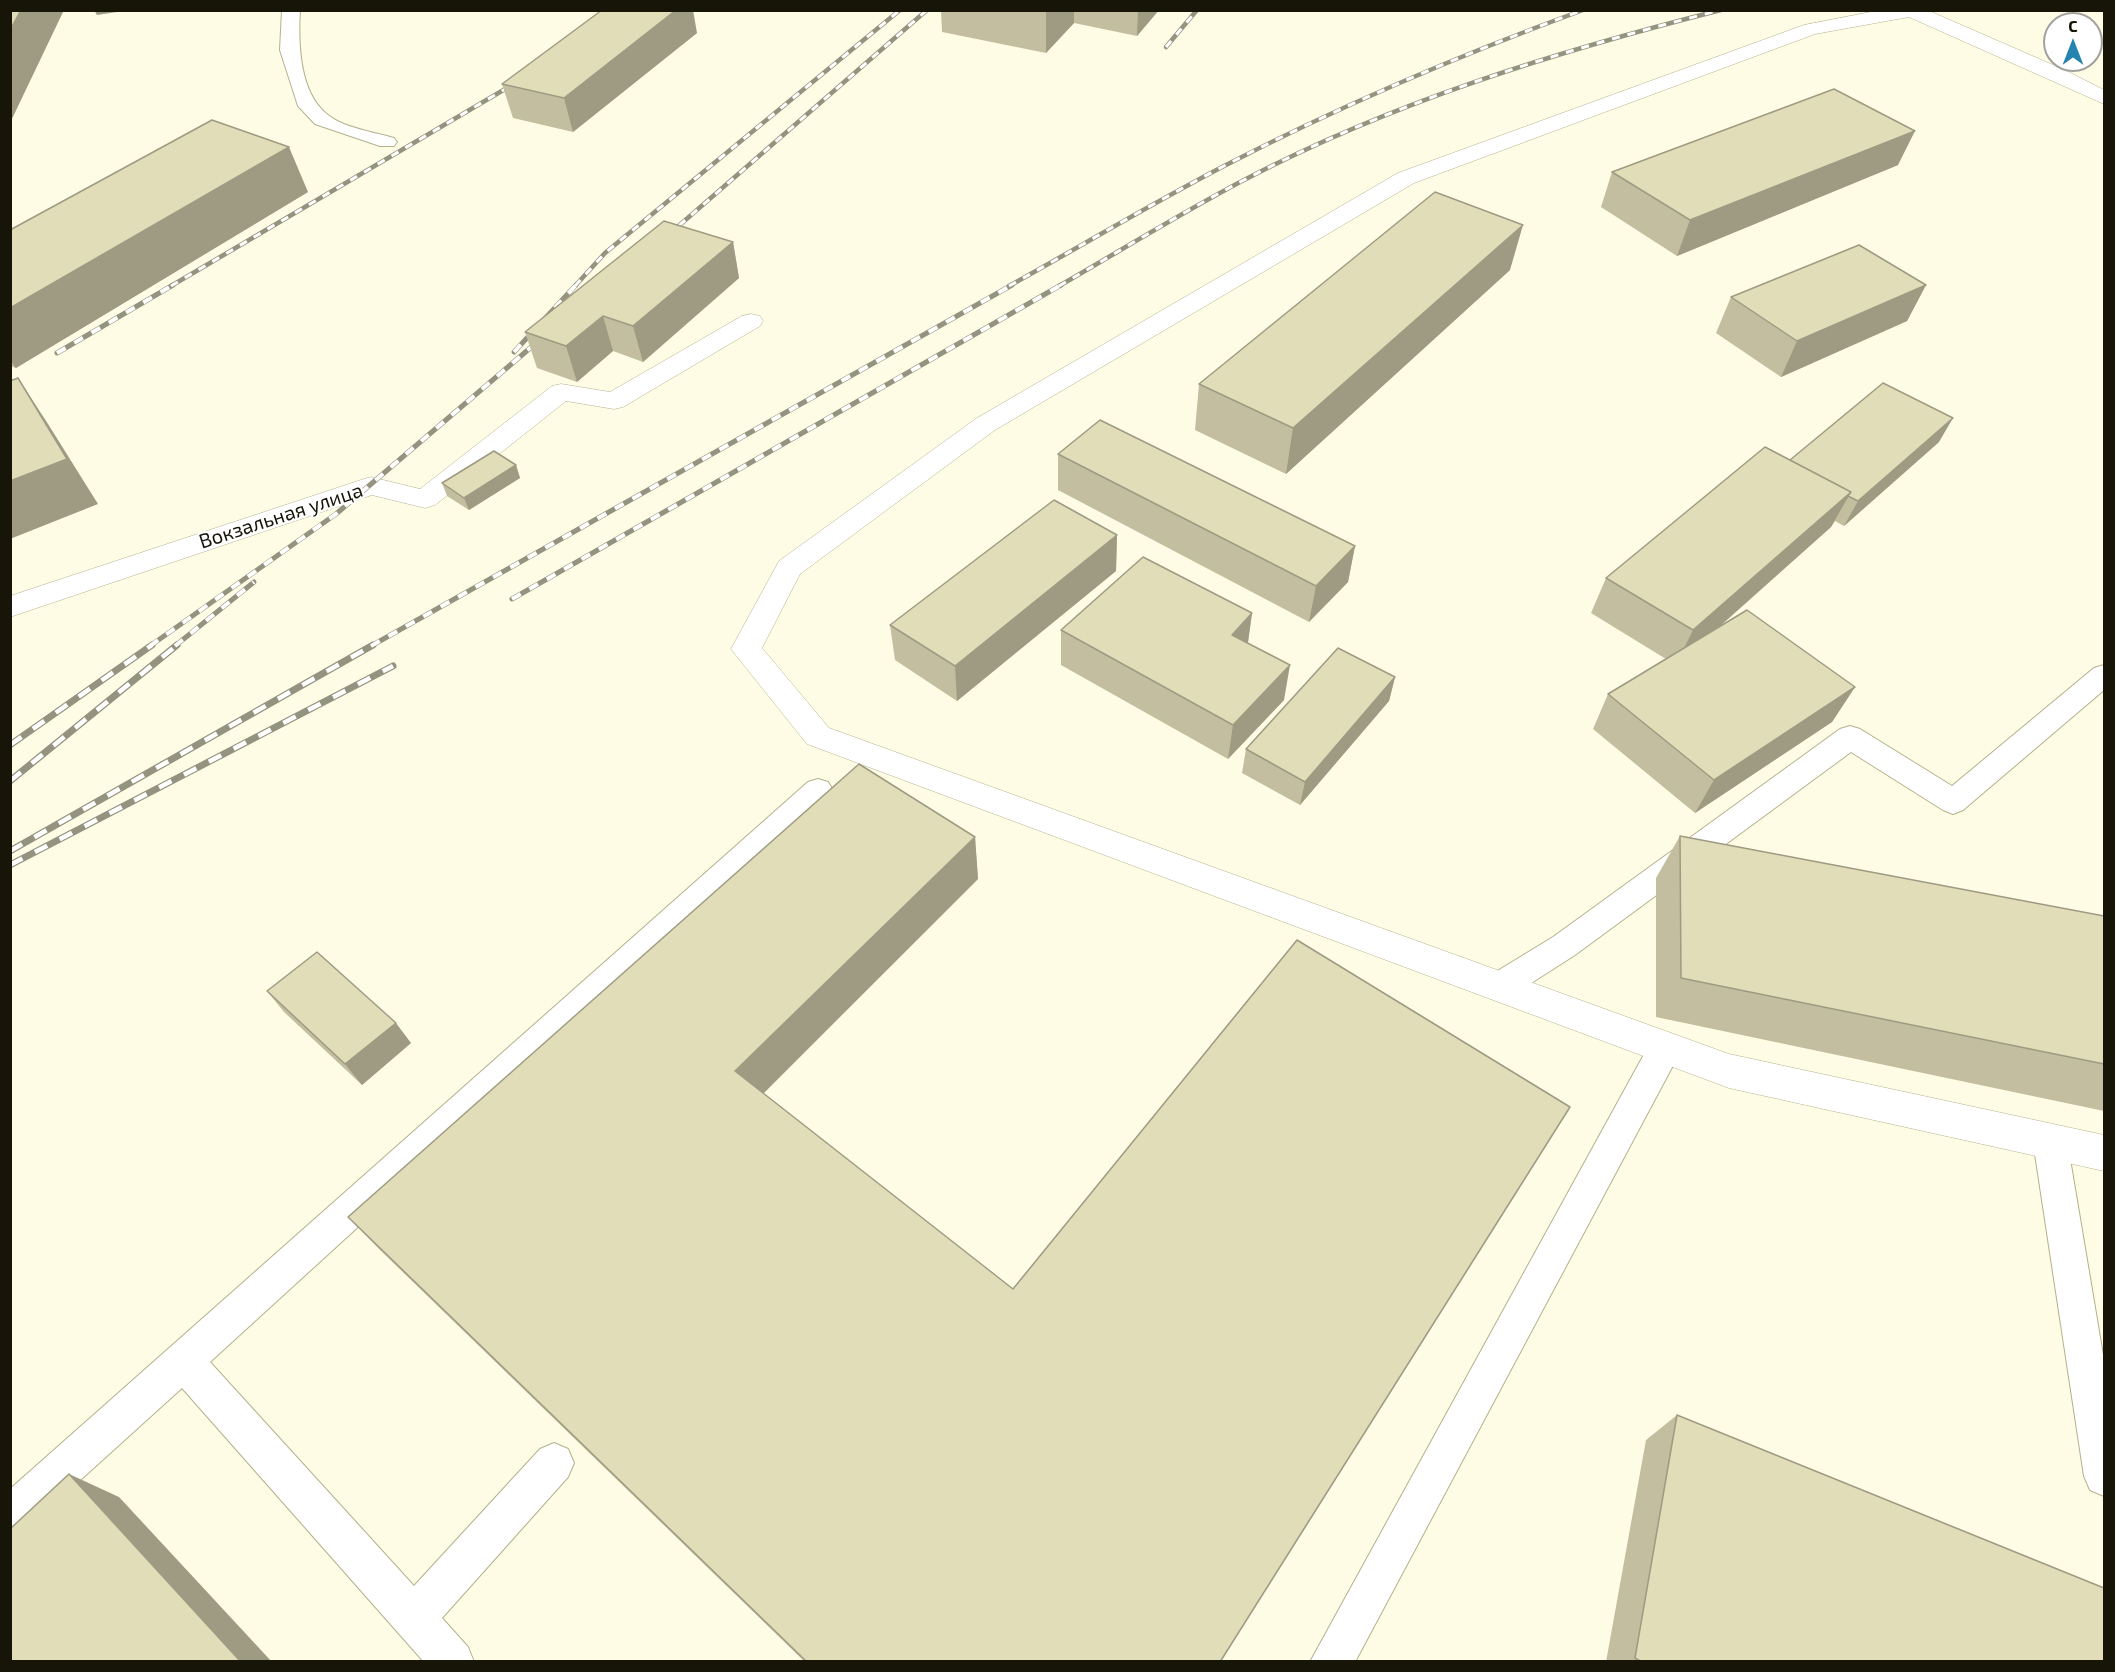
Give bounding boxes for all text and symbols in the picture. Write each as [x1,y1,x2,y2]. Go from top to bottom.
north arrow [2043,12,2103,72]
text: С [2068,16,2078,35]
street label: Вокзальная улица [196,478,366,554]

